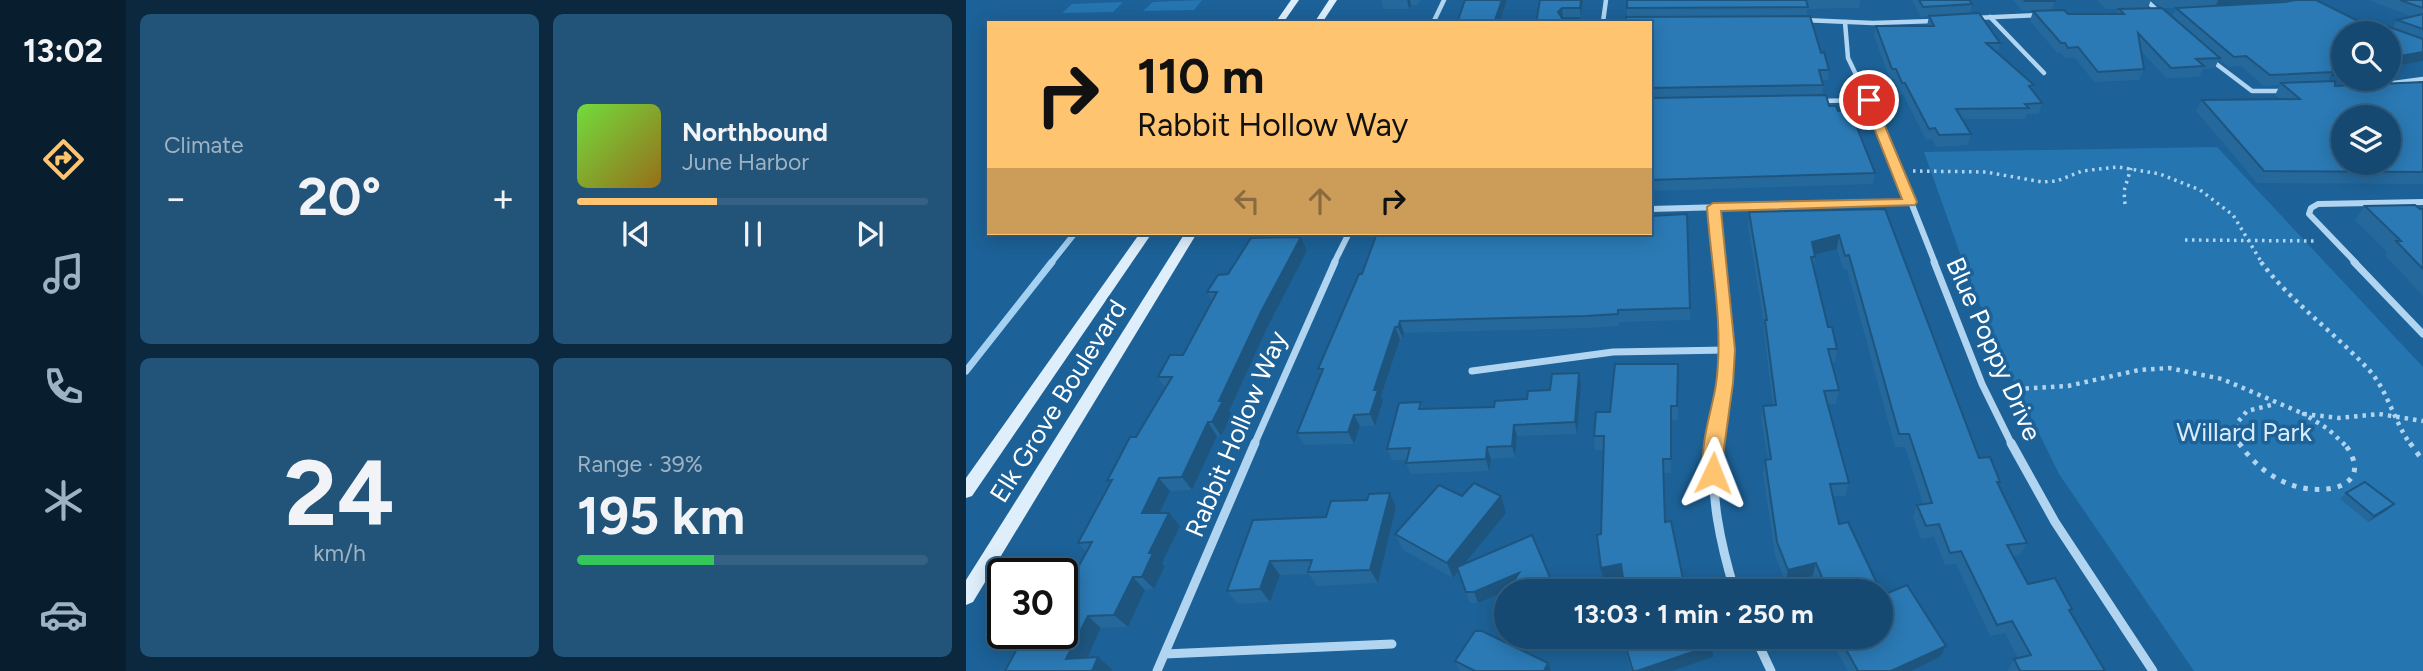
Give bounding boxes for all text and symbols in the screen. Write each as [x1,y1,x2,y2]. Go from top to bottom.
map controls [2331,21,2401,175]
button: search [2331,21,2401,91]
text: 13:02 [23,32,103,70]
text: 110 m [1137,46,1265,105]
icon: right [1022,49,1113,140]
pin [1839,70,1899,130]
icon: arrive [1850,81,1888,119]
button: layers [2331,105,2401,175]
text: Rabbit Hollow Way [1137,106,1408,144]
text: Northbound [682,116,828,148]
text: Climate [164,131,243,159]
icon: directions [39,135,88,184]
text: June Harbor [682,148,809,176]
text: 20° [298,166,381,228]
text: − [164,175,188,221]
text: + [491,175,515,221]
icon: left [1228,182,1266,220]
icon: ahead [1301,182,1339,220]
icon: right [1374,182,1412,220]
icon: previous [617,215,655,253]
icon: pause [734,215,772,253]
icon: next [851,215,889,253]
icon: music [39,249,88,298]
street label: Blue Poppy Drive [1939,252,2049,446]
street label: Elk Grove Boulevard [983,294,1133,508]
street label: Rabbit Hollow Way [1178,326,1294,542]
icon: phone [39,362,88,411]
park label: Willard Park [2176,416,2312,448]
position arrow [1676,436,1750,510]
text: 24 [284,439,395,548]
text: Range · 39% [577,450,703,478]
icon: climate [39,476,88,525]
text: 195 km [577,485,745,547]
text: km/h [313,539,366,567]
speed limit sign: 30 [987,558,1078,649]
icon: car [39,590,88,639]
text: 13:03 · 1 min · 250 m [1573,598,1814,630]

